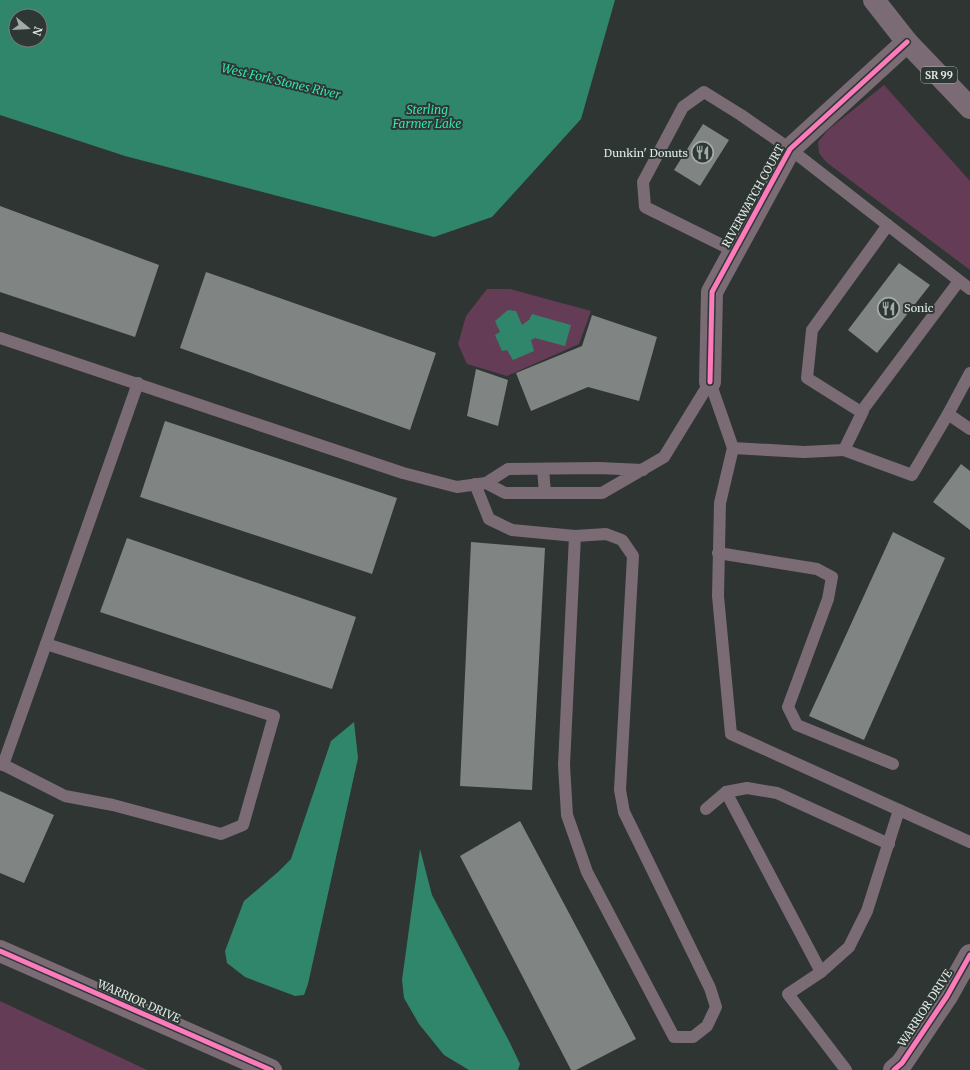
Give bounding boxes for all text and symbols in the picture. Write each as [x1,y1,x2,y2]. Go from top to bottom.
north arrow [8,8,48,48]
text: N [29,25,46,38]
water label: West Fork Stones River [220,60,343,102]
road number: SR 99 [921,67,957,83]
water label: Sterling Farmer Lake [392,102,461,131]
restaurant icon: Dunkin' Donuts [690,140,716,166]
street label: RIVERWATCH COURT [719,142,787,250]
place label: Dunkin' Donuts [604,146,688,160]
restaurant icon: Sonic [876,295,902,321]
place label: Sonic [904,301,934,315]
street label: WARRIOR DRIVE [894,967,955,1050]
street label: WARRIOR DRIVE [94,976,183,1026]

